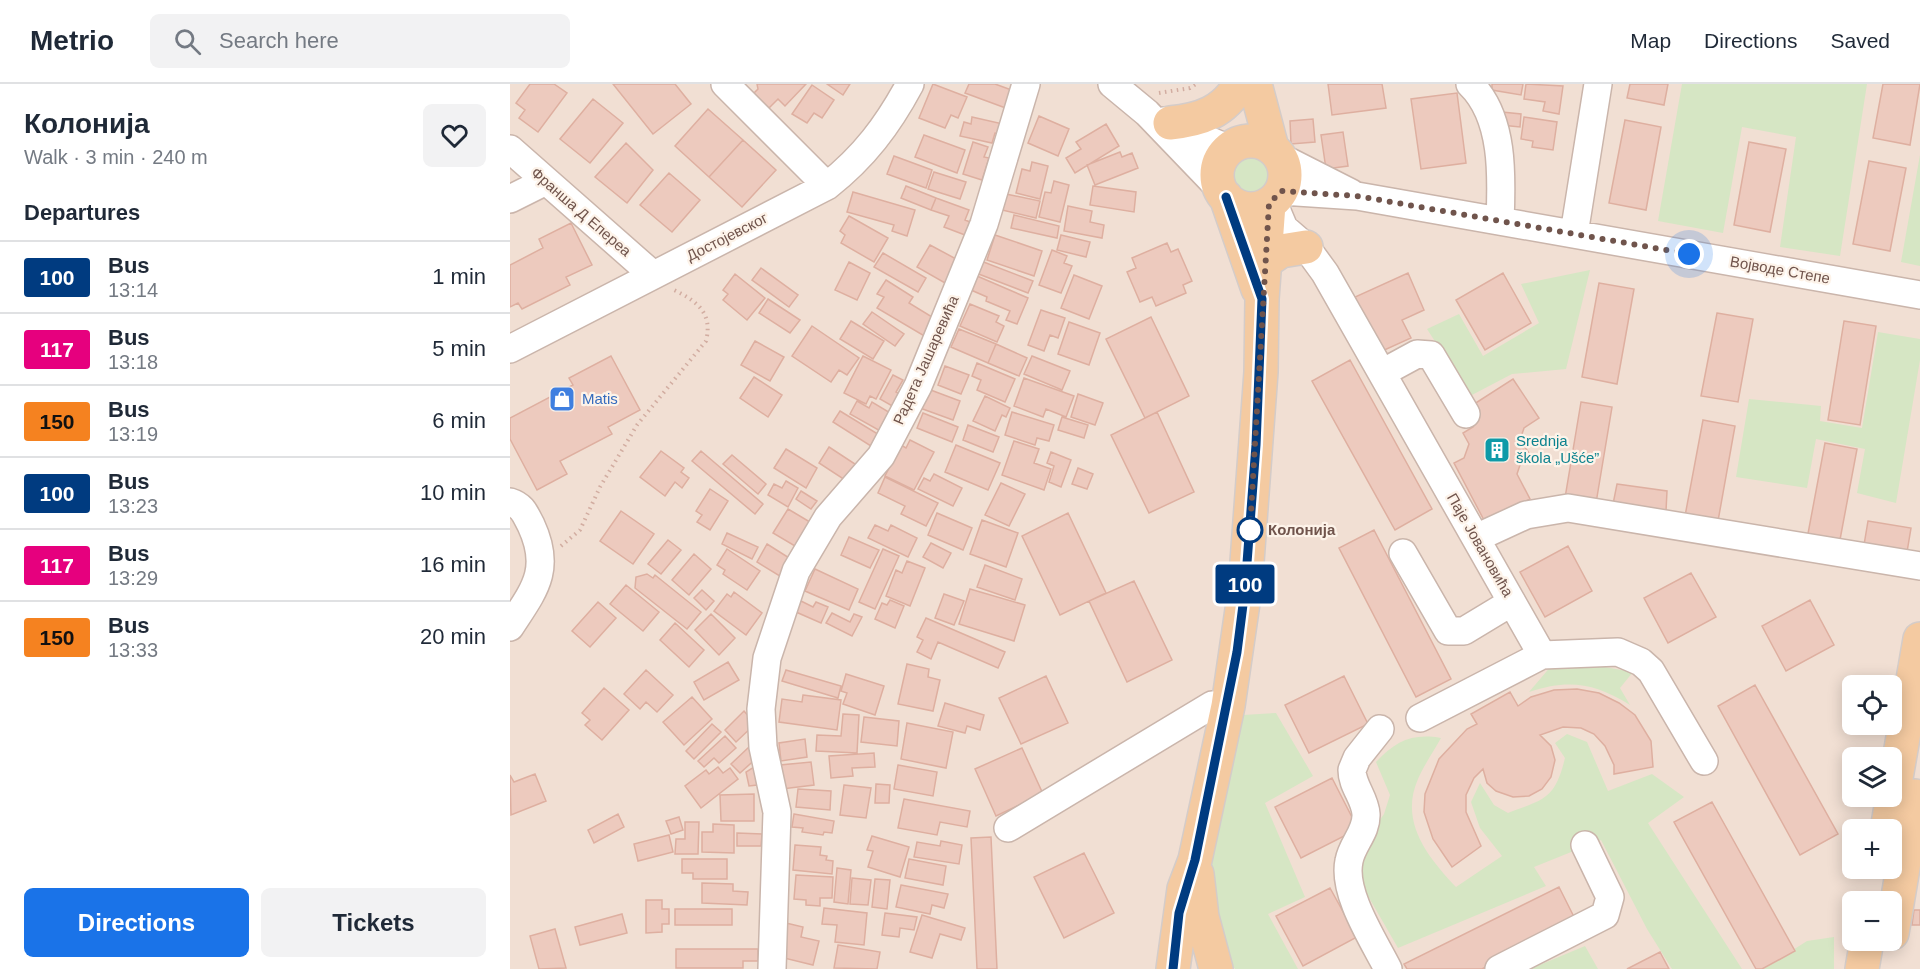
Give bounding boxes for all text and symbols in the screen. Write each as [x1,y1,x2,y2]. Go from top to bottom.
search box [150,14,570,68]
text: Metrio [30,25,114,56]
icon: search [171,25,204,58]
text: Search here [219,28,339,53]
text: Map [1630,29,1671,52]
text: Directions [1704,29,1797,52]
text: Saved [1830,29,1890,52]
button: heart [423,104,486,167]
text: Колонија [24,108,150,139]
text: Walk · 3 min · 240 m [24,146,208,168]
street label: Франша Д Епереа [528,164,635,260]
text: Departures [24,200,140,225]
street label: Достојевског [683,209,771,264]
your location [1674,239,1704,269]
street label: Војводе Степе [1729,252,1831,287]
text: Bus [108,253,150,278]
text: 1 min [432,264,486,289]
text: 100 [39,266,75,289]
text: 13:14 [108,279,158,301]
street label: Радета Јашаревића [889,292,962,427]
text: Bus [108,325,150,350]
text: 5 min [432,336,486,361]
text: 117 [40,338,74,361]
text: 13:18 [108,351,158,373]
shop icon: Matis [547,384,577,414]
place label: Matis [582,390,618,407]
text: Bus [108,397,150,422]
text: 6 min [432,408,486,433]
text: 150 [39,410,75,433]
text: 13:19 [108,423,158,445]
place label: Srednja škola „Ušće” [1516,432,1599,466]
building icon: Srednja škola „Ušće” [1482,435,1512,465]
text: Bus [108,469,150,494]
text: 10 min [420,480,486,505]
text: 100 [39,482,75,505]
street label: Паје Јовановића [1444,490,1517,600]
text: 13:23 [108,495,158,517]
marker: Колонија [1237,517,1263,543]
place label: Колонија [1268,521,1336,538]
text: Bus [108,541,150,566]
text: 16 min [420,552,486,577]
text: 117 [40,554,74,577]
line badge: 100 [1210,564,1280,604]
text: 13:29 [108,567,158,589]
text: 100 [1227,573,1263,596]
text: Bus [108,613,150,638]
text: 20 min [420,624,486,649]
text: 150 [39,626,75,649]
text: 13:33 [108,639,158,661]
map controls [1842,675,1902,951]
button: locate [1842,675,1902,735]
button: layers [1842,747,1902,807]
button: + [1842,819,1902,879]
button: Directions [24,888,249,957]
button: Tickets [261,888,486,957]
button: − [1842,891,1902,951]

